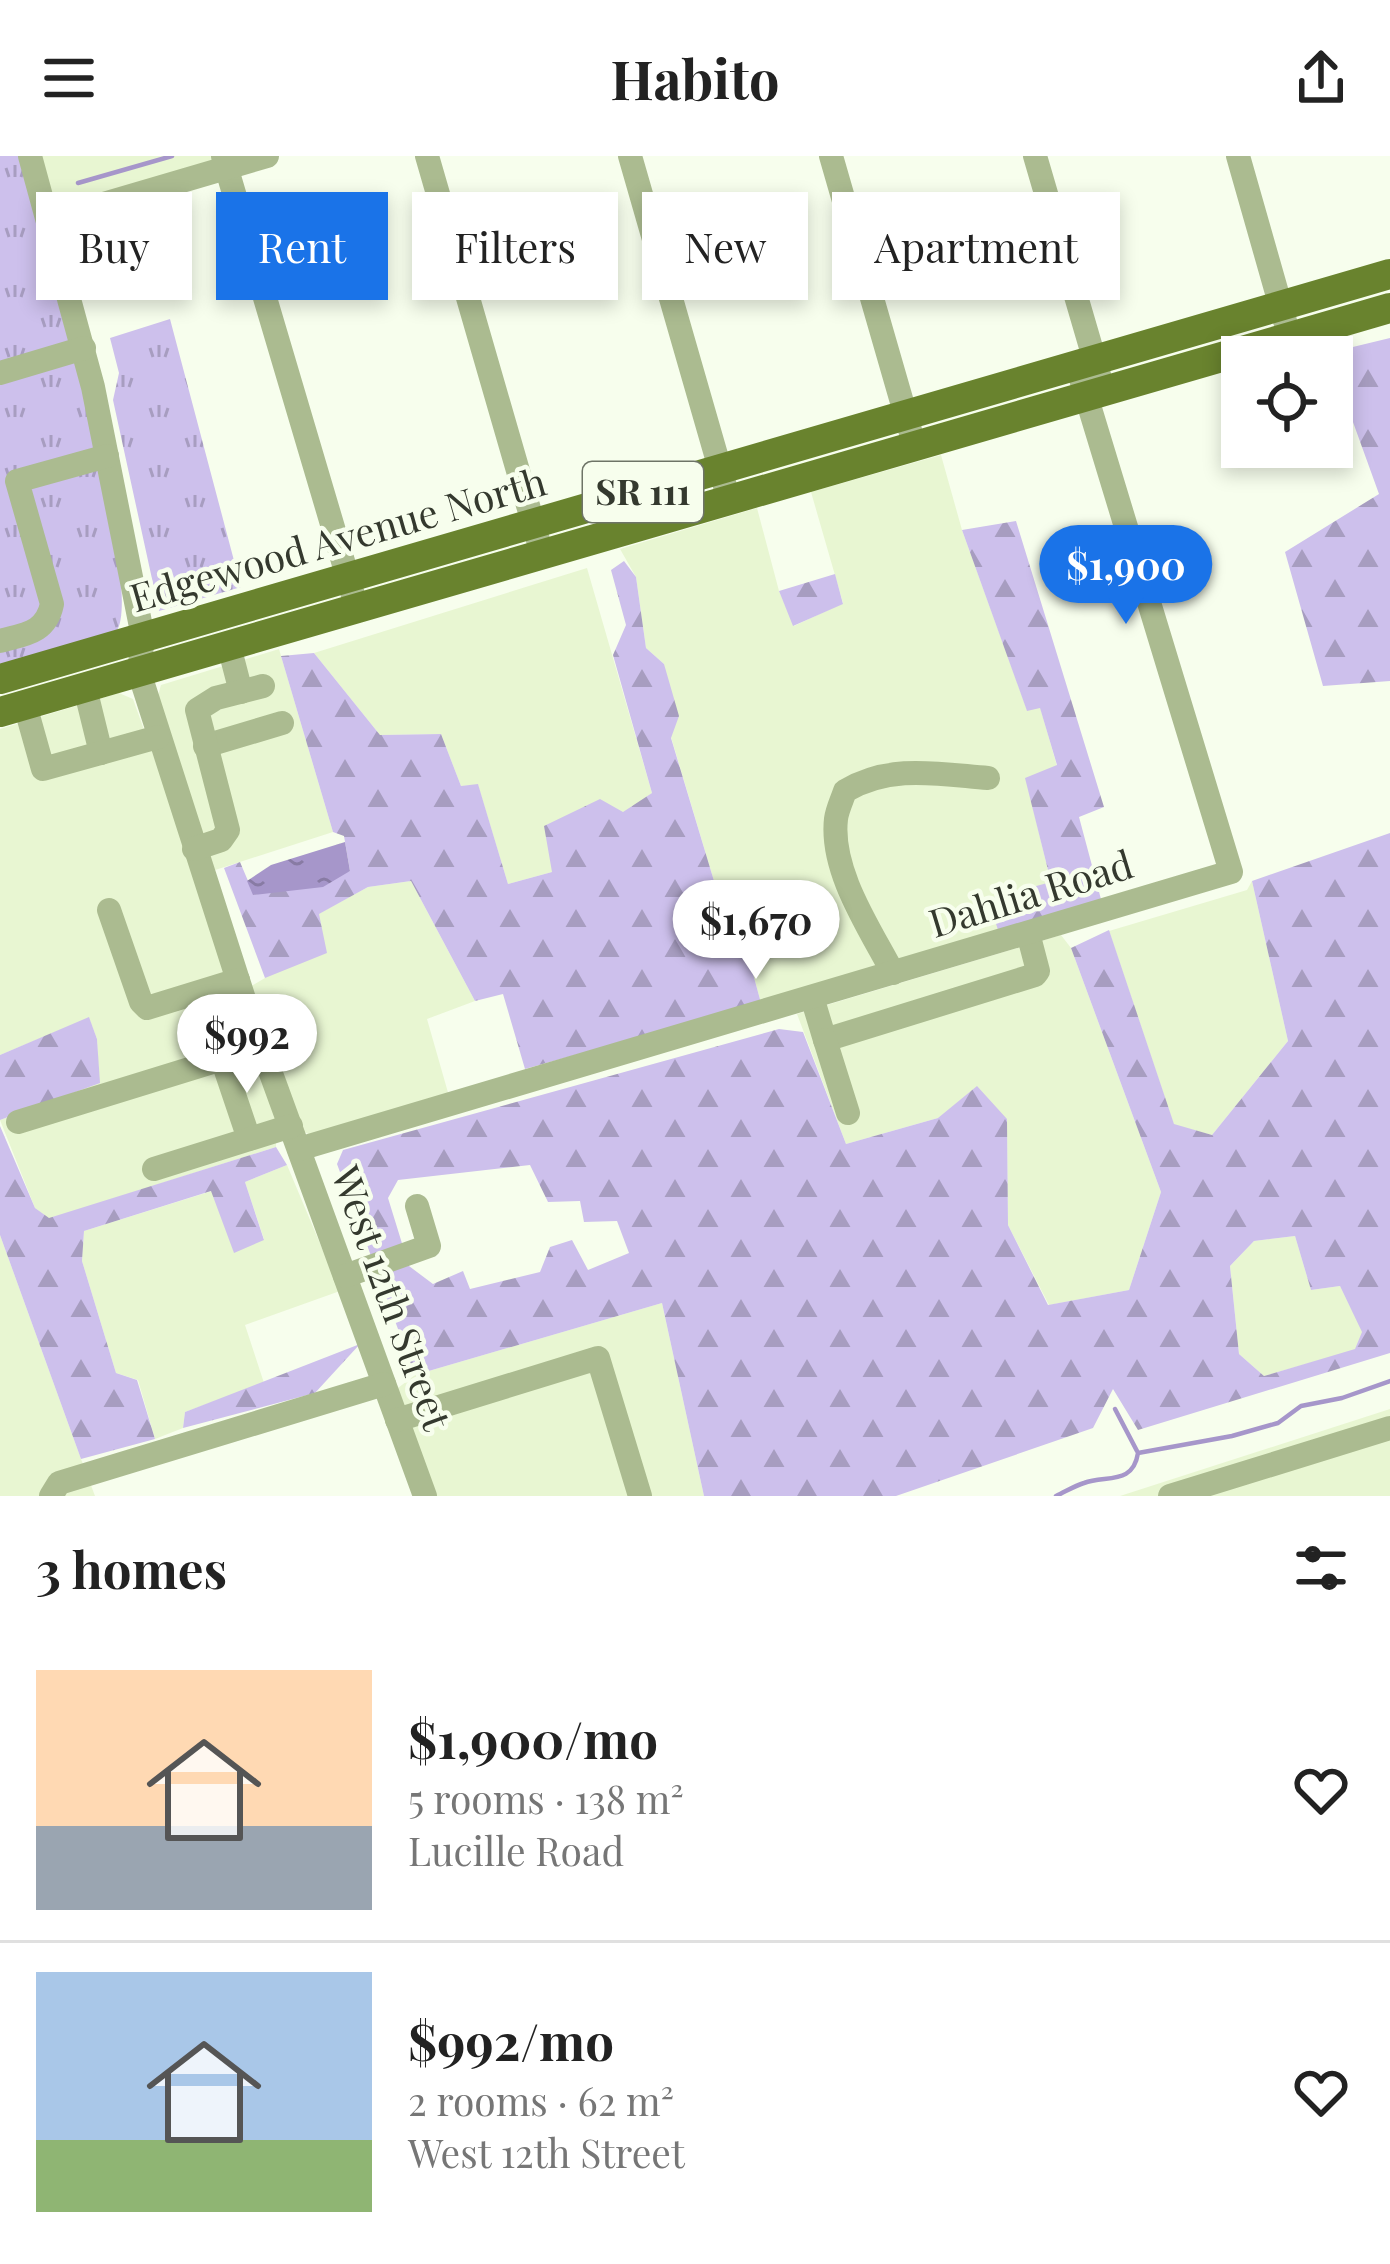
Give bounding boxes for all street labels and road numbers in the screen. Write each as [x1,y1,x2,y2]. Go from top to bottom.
street label: Edgewood Avenue North [123,454,552,622]
road number: SR 111 [583,462,703,522]
street label: Dahlia Road [922,836,1139,948]
street label: West 12th Street [321,1157,465,1437]

